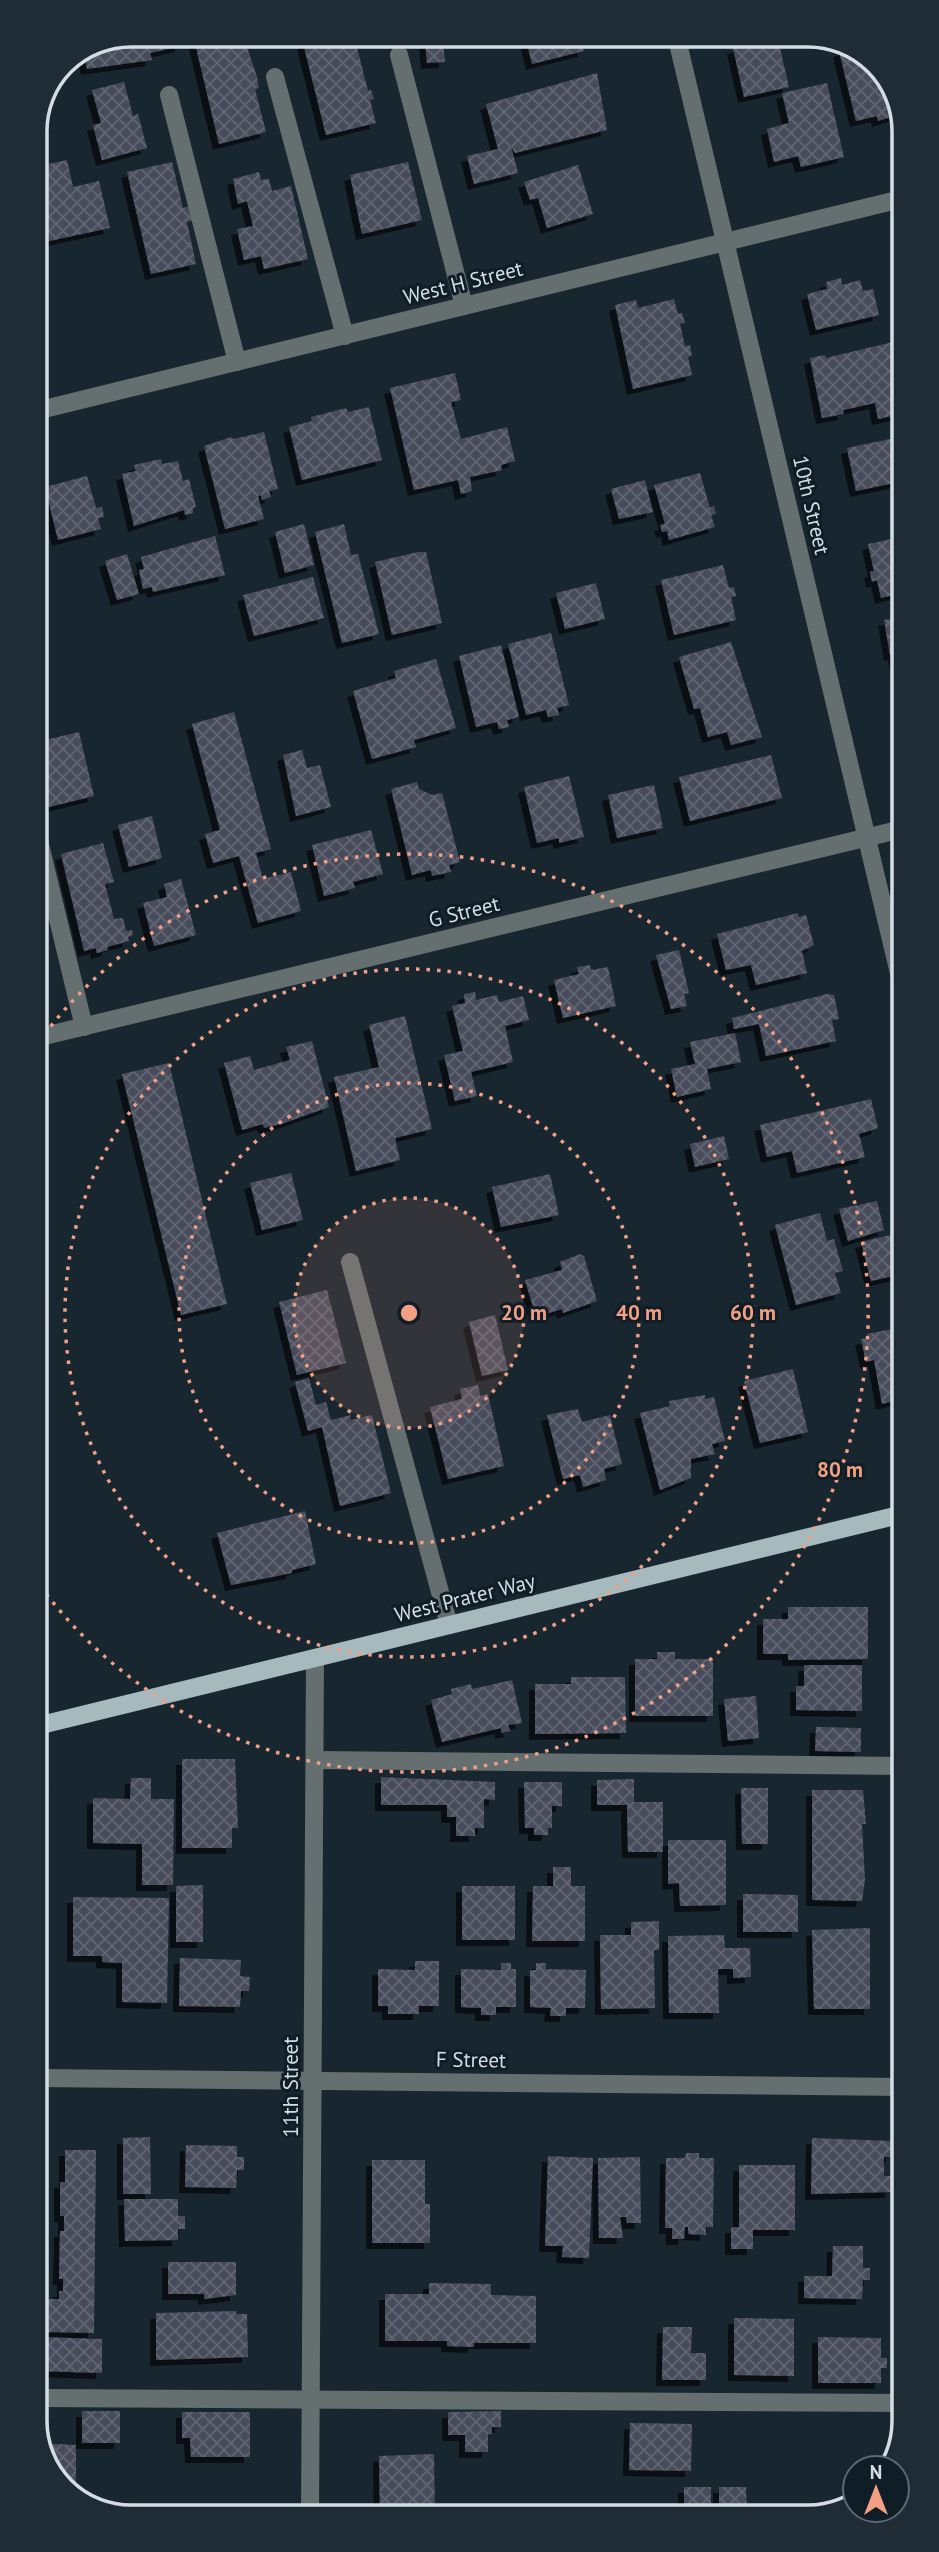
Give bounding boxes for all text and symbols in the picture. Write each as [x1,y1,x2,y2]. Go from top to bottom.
street label: West H Street [400,255,525,310]
street label: 10th Street [787,453,836,557]
street label: G Street [426,890,502,933]
text: 20 m [501,1299,547,1326]
text: 40 m [616,1299,662,1326]
text: 60 m [730,1299,776,1326]
centre of rings [397,1301,421,1325]
text: 80 m [817,1456,863,1483]
street label: West Prater Way [392,1567,538,1628]
street label: 11th Street [277,2037,304,2137]
street label: F Street [436,2045,506,2074]
north arrow [841,2454,911,2524]
text: N [870,2460,882,2484]

